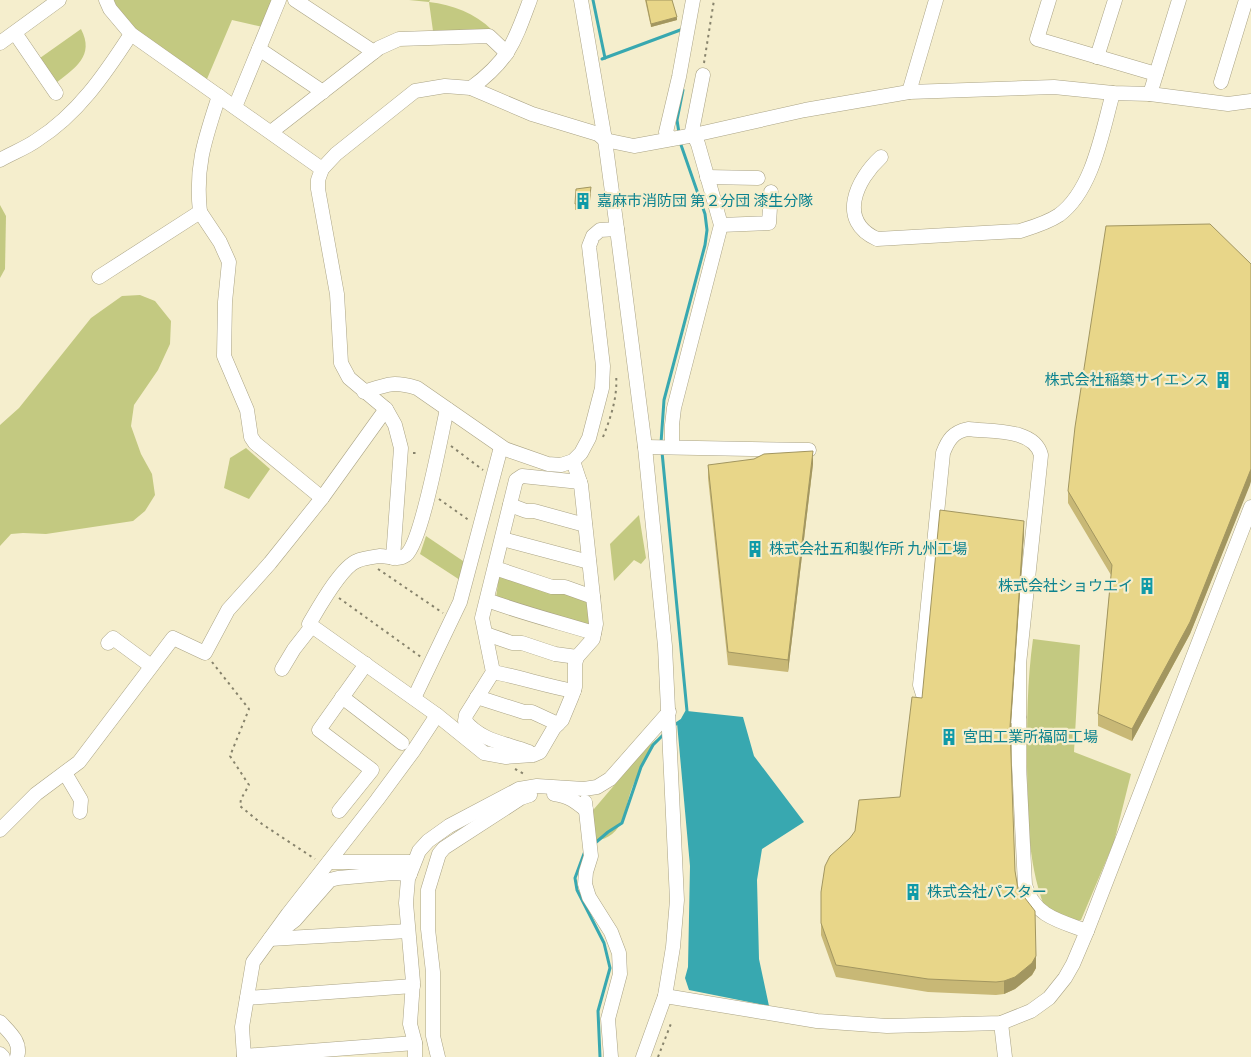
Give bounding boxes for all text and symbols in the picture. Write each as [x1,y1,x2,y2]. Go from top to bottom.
building icon: 嘉麻市消防団 第２分団 漆生分隊 [573,191,593,211]
place label: 嘉麻市消防団 第２分団 漆生分隊 [597,191,813,210]
place label: 株式会社稲築サイエンス [1044,370,1209,389]
building icon: 株式会社稲築サイエンス [1213,370,1233,390]
building icon: 株式会社五和製作所 九州工場 [745,539,765,559]
place label: 株式会社五和製作所 九州工場 [769,539,967,558]
place label: 株式会社ショウエイ [998,576,1133,595]
building icon: 株式会社ショウエイ [1137,576,1157,596]
building icon: 宮田工業所福岡工場 [939,727,959,747]
place label: 宮田工業所福岡工場 [963,727,1098,746]
building icon: 株式会社パスター [903,882,923,902]
place label: 株式会社パスター [927,882,1047,901]

